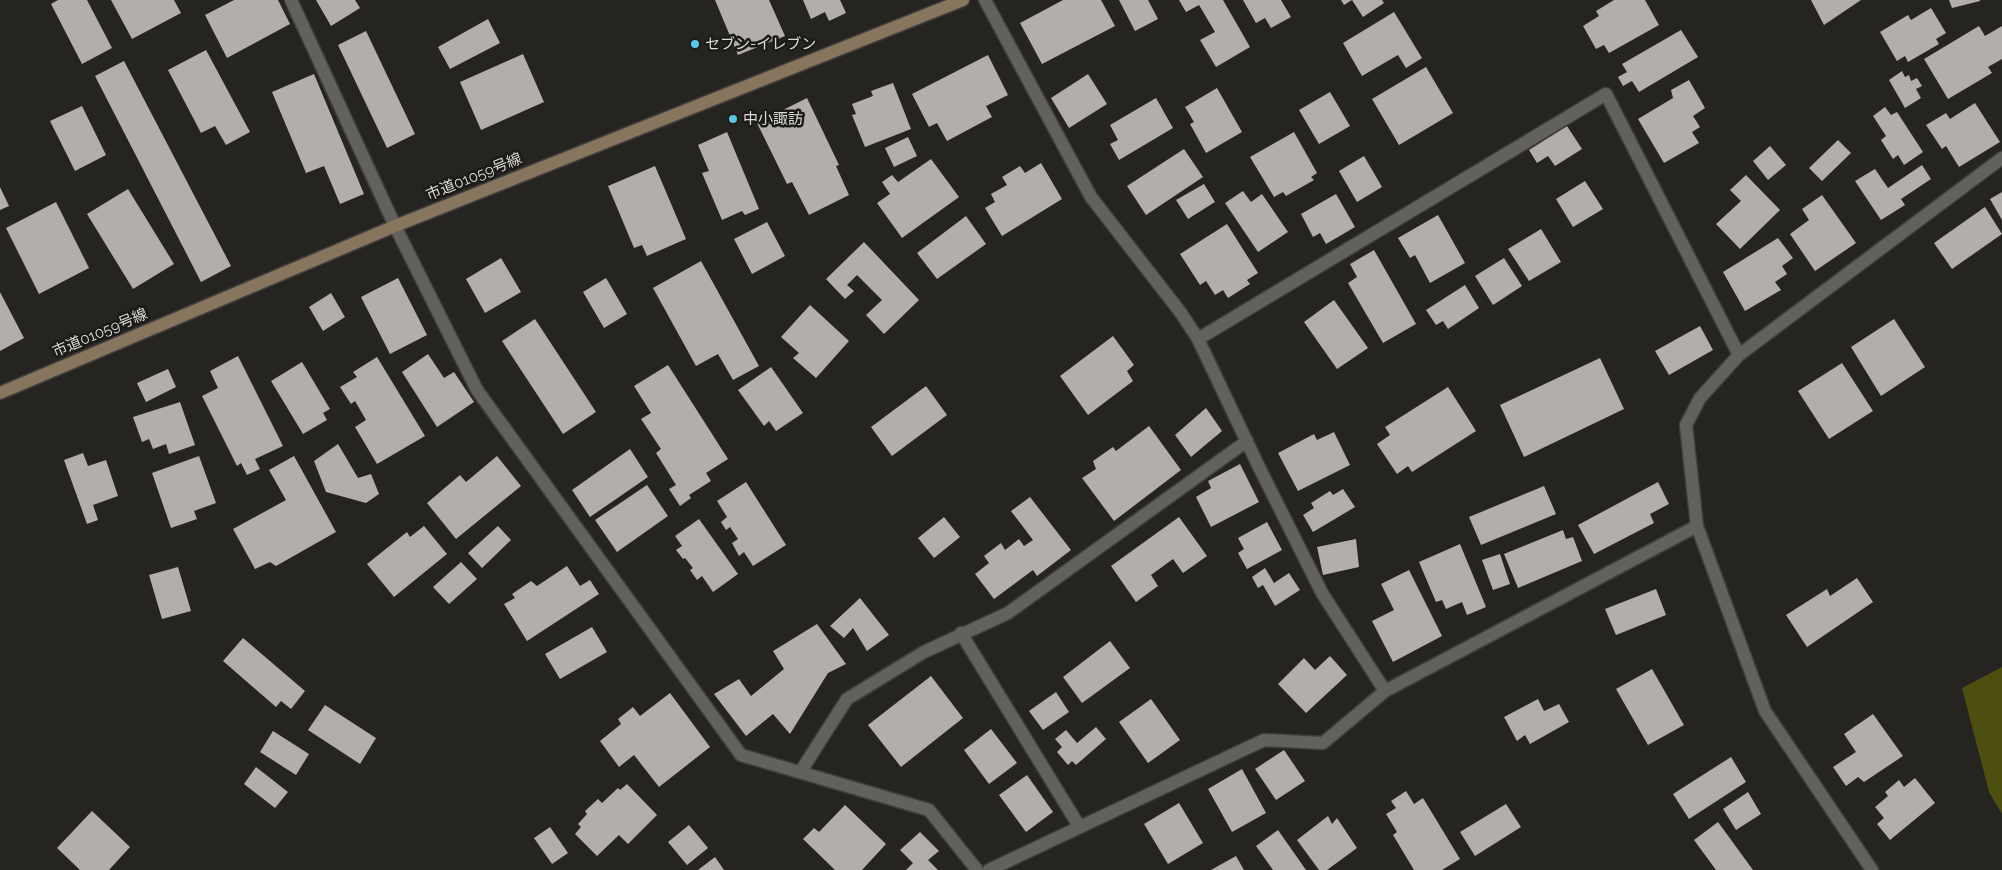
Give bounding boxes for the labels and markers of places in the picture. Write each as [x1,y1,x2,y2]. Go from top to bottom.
place label: セブン-イレブン [705,35,816,53]
marker: セブン-イレブン [689,38,701,50]
place label: 中小諏訪 [743,110,803,128]
marker: 中小諏訪 [727,113,739,125]

